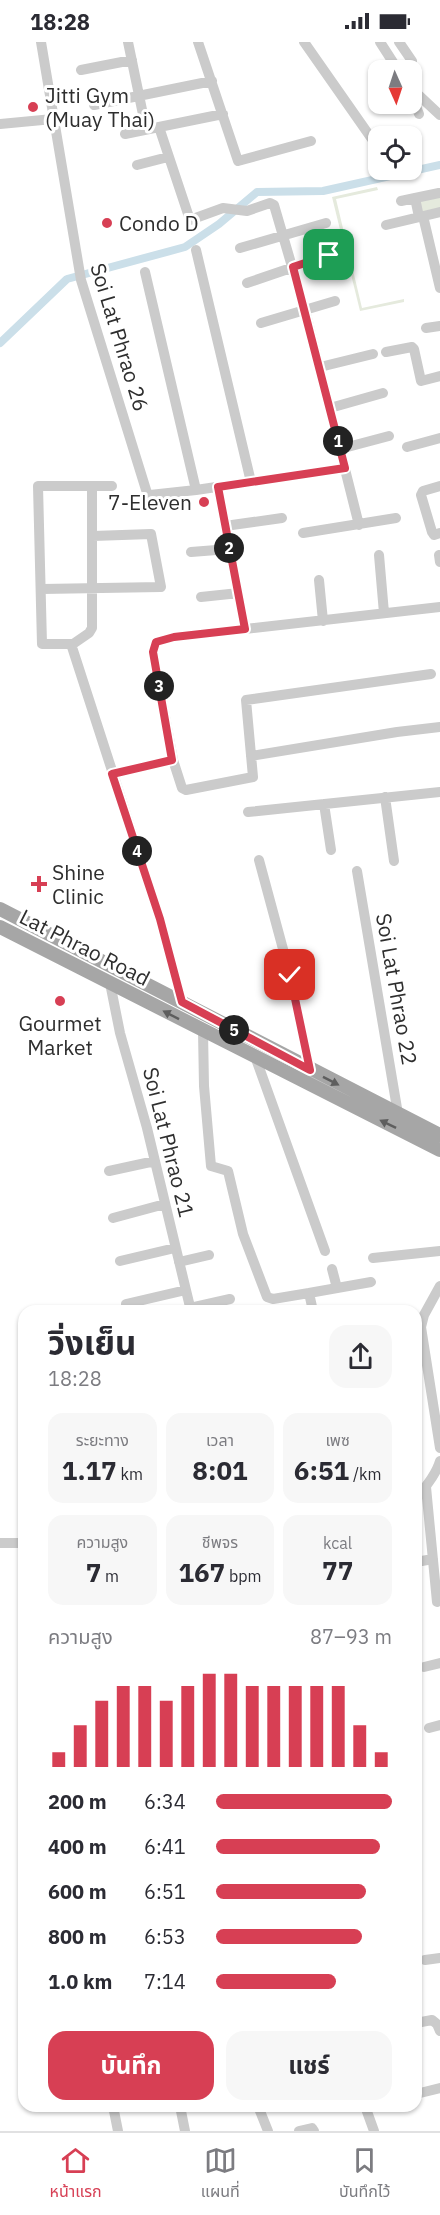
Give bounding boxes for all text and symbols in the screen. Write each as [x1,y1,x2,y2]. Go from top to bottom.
text: 18:28 [30,7,90,36]
north arrow [368,60,422,114]
map controls [368,60,422,180]
place label: Jitti Gym (Muay Thai) [45,81,155,133]
marker: Jitti Gym (Muay Thai) [26,100,40,114]
button: locate [368,126,422,180]
place label: Condo D [119,209,199,237]
marker: Condo D [100,216,114,230]
pin [303,229,354,280]
icon: arrive [312,238,345,271]
street label: Soi Lat Phrao 26 [84,259,156,415]
pin: 1 [323,426,353,456]
text: 1 [333,431,343,451]
place label: 7-Eleven [108,488,192,516]
marker: 7-Eleven [197,495,211,509]
pin: 2 [214,533,244,563]
text: 2 [224,538,234,558]
pin: 3 [144,671,174,701]
text: 3 [154,676,164,696]
pin: 4 [122,836,152,866]
text: 4 [132,841,142,861]
place label: Shine Clinic [52,858,105,910]
marker: Shine Clinic [30,875,48,893]
street label: Lat Phrao Road [15,902,155,992]
street label: Soi Lat Phrao 22 [370,911,424,1067]
pin [264,949,315,1000]
icon: check [273,958,306,991]
marker: Gourmet Market [53,994,67,1008]
place label: Gourmet Market [18,1009,102,1061]
one-way arrow [162,1010,179,1019]
pin: 5 [219,1015,249,1045]
text: 5 [229,1020,239,1040]
street label: Soi Lat Phrao 21 [137,1064,201,1220]
one-way arrow [323,1076,340,1085]
one-way arrow [379,1119,396,1129]
text: วิ่งเย็น [48,1321,136,1364]
button: share [329,1325,392,1388]
text: 18:28 [48,1365,102,1392]
text: ระยะทาง [76,1430,129,1450]
text: เวลา [206,1430,234,1450]
text: เพซ [325,1430,350,1450]
text: 1.17 [62,1453,117,1487]
text: 8:01 [192,1453,248,1487]
text: 6:51 [294,1453,349,1487]
text: km [117,1464,143,1484]
text: /km [349,1464,382,1484]
text: ความสูง [76,1532,128,1552]
text: ชีพจร [202,1532,238,1552]
text: kcal [323,1533,352,1553]
text: 77 [322,1553,353,1587]
text: 7 [86,1555,101,1589]
text: 167 [178,1555,225,1589]
text: m [101,1566,119,1586]
text: bpm [225,1566,262,1586]
text: ความสูง [48,1623,113,1650]
text: 87–93 m [310,1623,392,1650]
text: 200 m [48,1788,107,1815]
text: 6:34 [144,1788,186,1815]
text: 400 m [48,1833,107,1860]
text: 6:41 [144,1833,186,1860]
text: 600 m [48,1878,107,1905]
text: 6:51 [144,1878,186,1905]
text: 800 m [48,1923,107,1950]
text: 6:53 [144,1923,186,1950]
text: 1.0 km [48,1968,112,1995]
text: 7:14 [144,1968,186,1995]
button: บันทึก [48,2031,214,2100]
button: แชร์ [226,2031,392,2100]
tab: หน้าแรก [50,2144,102,2204]
tab: แผนที่ [201,2144,240,2204]
tab: บันทึกไว้ [339,2144,390,2204]

